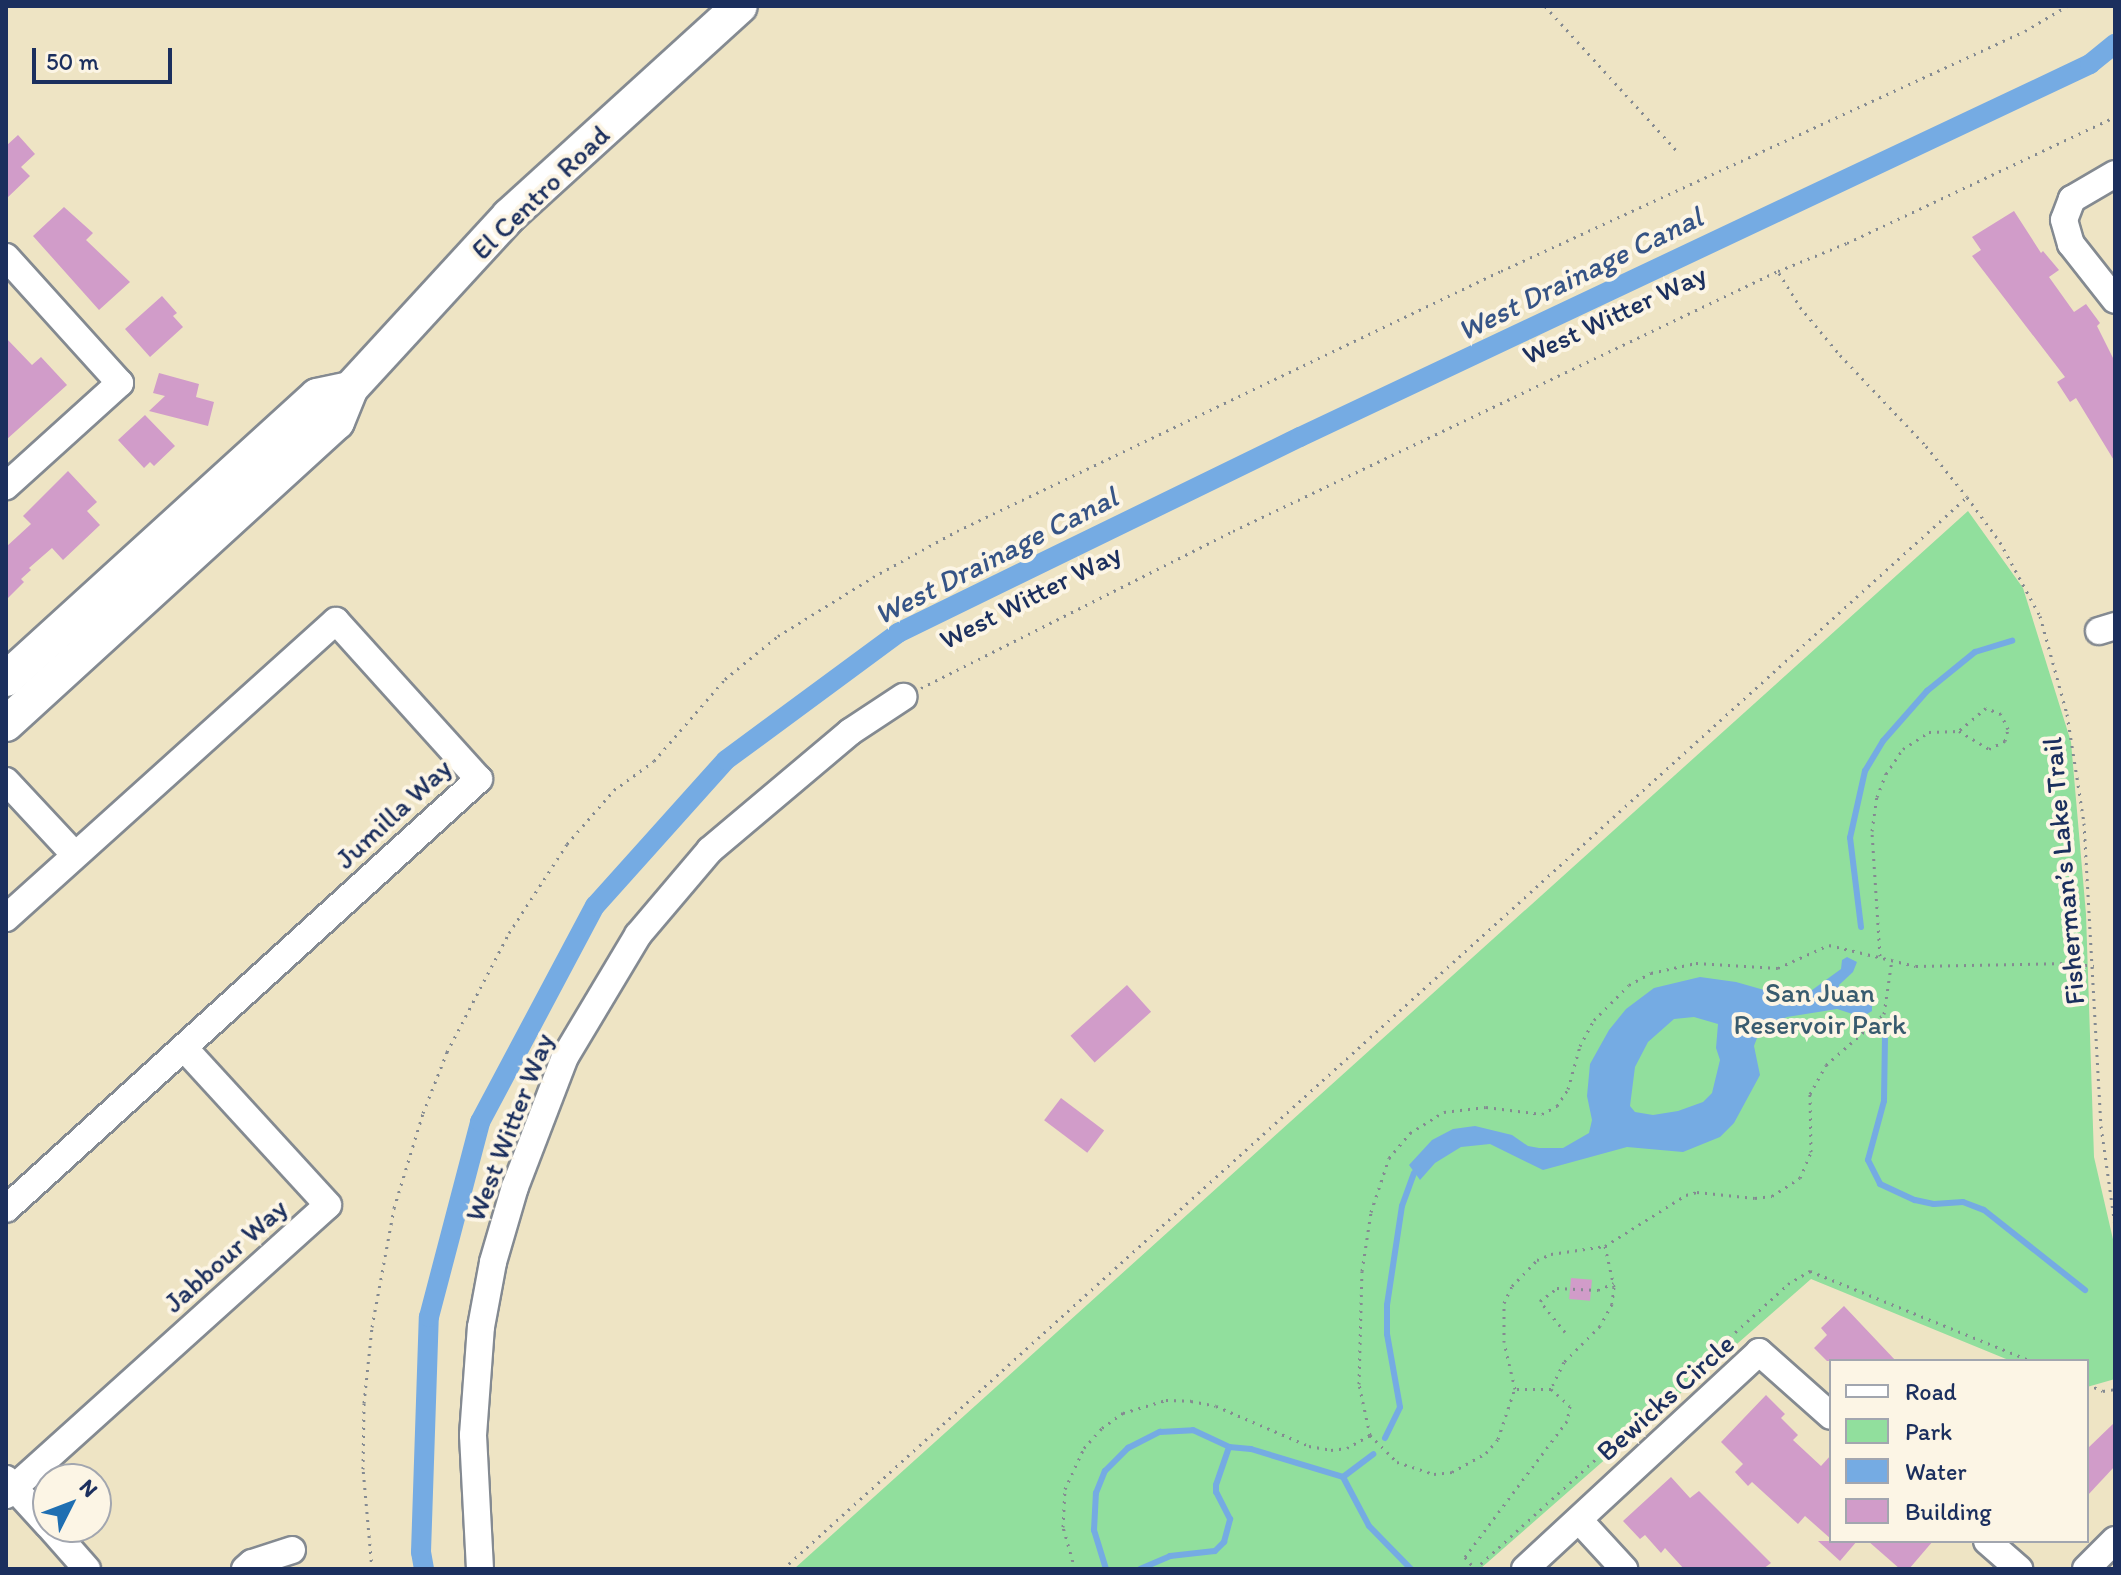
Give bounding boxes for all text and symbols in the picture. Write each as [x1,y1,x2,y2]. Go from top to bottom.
scale bar [36,32,176,82]
text: 50 m [46,47,99,76]
street label: El Centro Road [464,118,616,266]
water label: West Drainage Canal [1451,199,1709,349]
street label: West Witter Way [1517,257,1711,371]
water label: West Drainage Canal [868,479,1124,633]
street label: West Witter Way [934,536,1126,656]
street label: Fisherman’s Lake Trail [2035,736,2091,1006]
street label: Jumilla Way [328,751,458,875]
park label: San Juan Reservoir Park [1733,975,1907,1041]
street label: West Witter Way [458,1029,560,1225]
street label: Jabbour Way [156,1191,294,1319]
street label: Bewicks Circle [1589,1326,1741,1468]
legend [1829,1359,2089,1543]
text: Road [1905,1377,1957,1406]
text: Park [1905,1417,1952,1446]
text: Water [1905,1457,1967,1486]
north arrow [32,1463,112,1543]
text: N [74,1473,104,1502]
text: Building [1905,1497,1992,1526]

